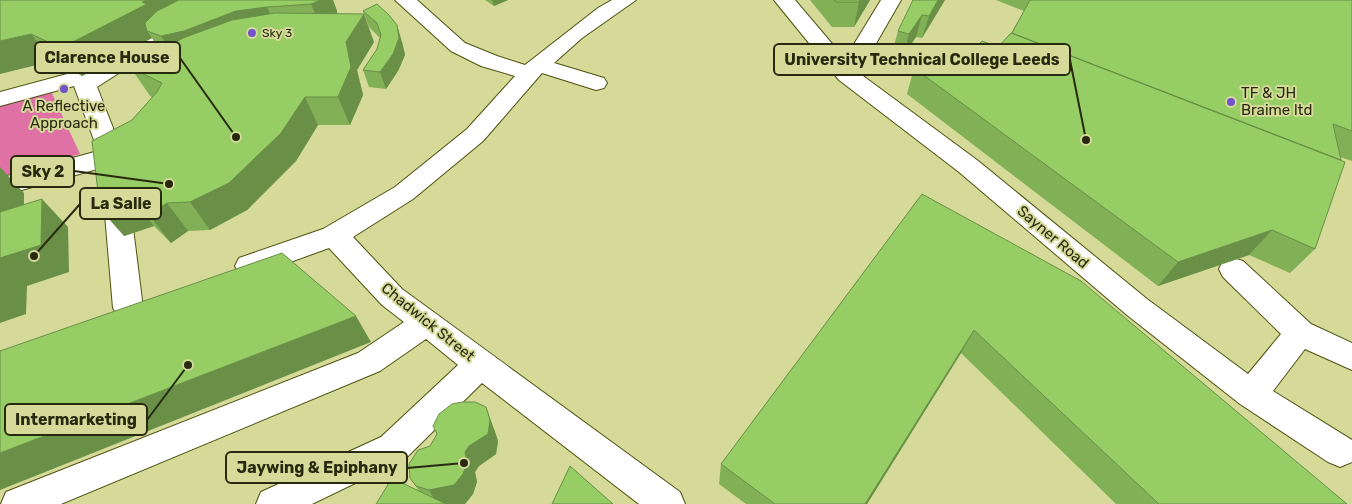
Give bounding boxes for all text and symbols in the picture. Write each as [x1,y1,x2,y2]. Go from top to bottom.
place label: Sky 3 [262,26,292,40]
marker: Sky 3 [246,27,258,39]
callout: Clarence House [35,42,180,73]
callout: University Technical College Leeds [774,44,1070,75]
text: Clarence House [45,48,169,67]
text: University Technical College Leeds [784,50,1060,69]
marker: A Reflective Approach [58,83,70,95]
place label: TF & JH Braime ltd [1241,84,1312,119]
marker: TF & JH Braime ltd [1225,96,1237,108]
place label: A Reflective Approach [23,97,106,132]
callout: Sky 2 [11,156,74,187]
text: Sky 2 [22,162,64,181]
callout: La Salle [80,188,161,219]
text: La Salle [90,194,152,213]
street label: Sayner Road [1014,202,1092,272]
street label: Chadwick Street [378,279,478,365]
callout: Intermarketing [5,404,147,435]
text: Intermarketing [15,410,137,429]
callout: Jaywing & Epiphany [226,452,407,483]
text: Jaywing & Epiphany [237,458,398,477]

